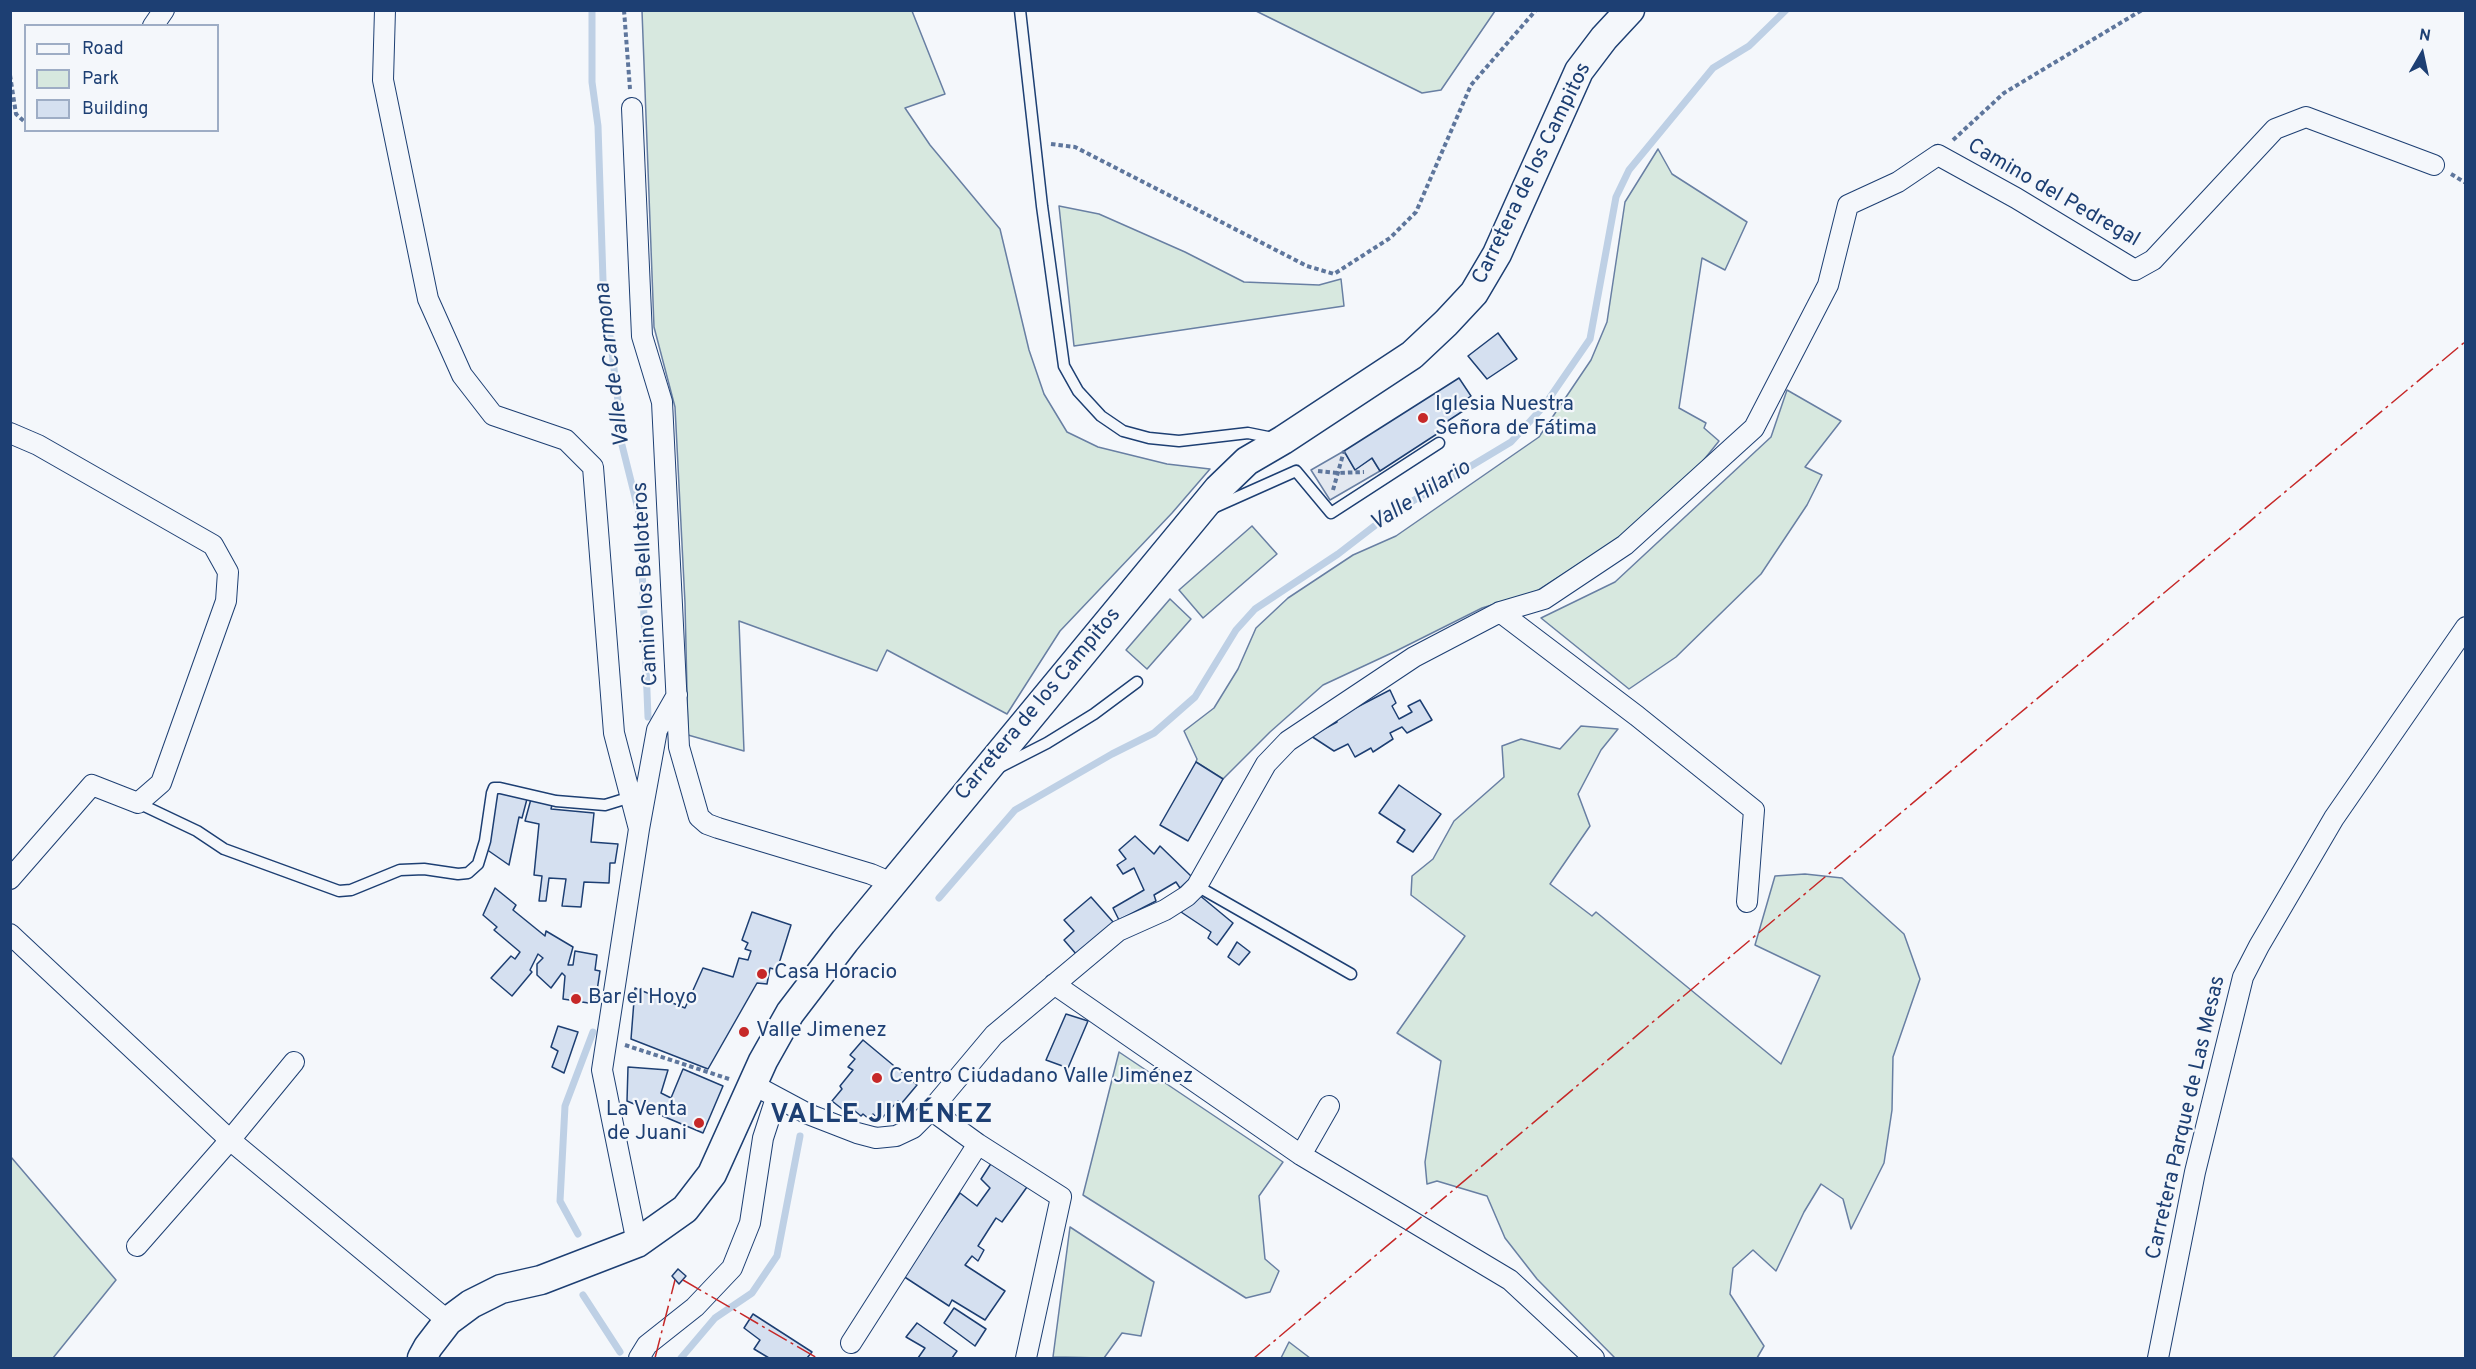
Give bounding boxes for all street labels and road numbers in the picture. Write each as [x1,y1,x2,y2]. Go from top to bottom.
street label: Carretera de los Campitos [1468,59,1598,289]
street label: Camino del Pedregal [1962,134,2144,254]
street label: Camino los Belloteros [629,481,665,687]
street label: Carretera de los Campitos [951,604,1127,806]
street label: Carretera Parque de Las Mesas [2142,974,2232,1262]

